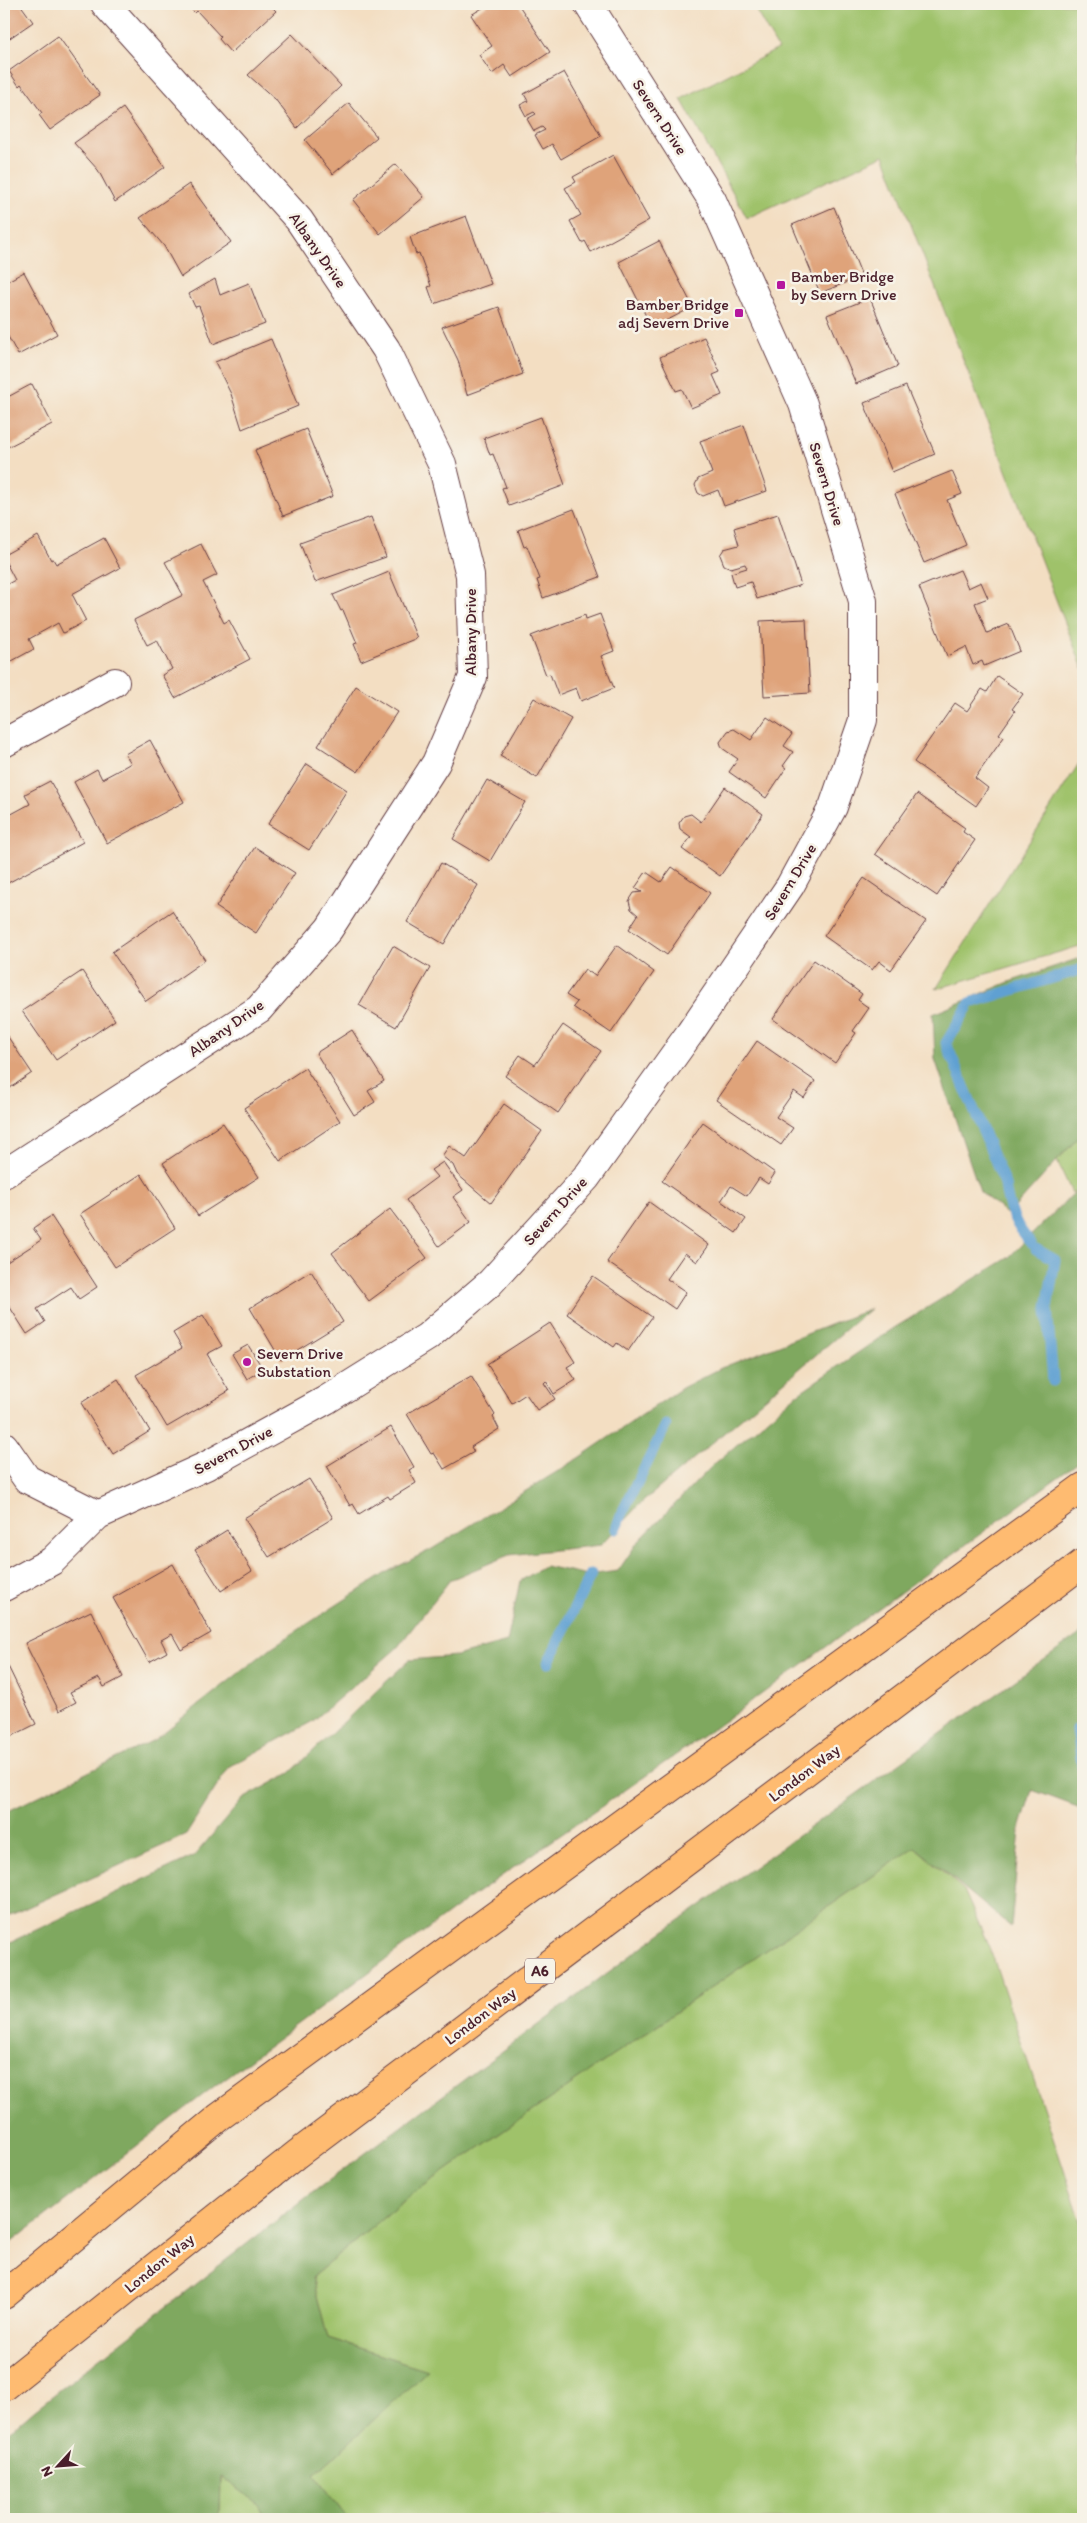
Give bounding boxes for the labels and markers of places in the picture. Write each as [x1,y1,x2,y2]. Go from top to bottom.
place label: Bamber Bridge by Severn Drive [791,267,897,304]
marker: Bamber Bridge by Severn Drive [775,279,787,291]
place label: Bamber Bridge adj Severn Drive [618,295,729,332]
marker: Bamber Bridge adj Severn Drive [733,307,745,319]
place label: Severn Drive Substation [257,1344,343,1381]
marker: Severn Drive Substation [241,1356,253,1368]

